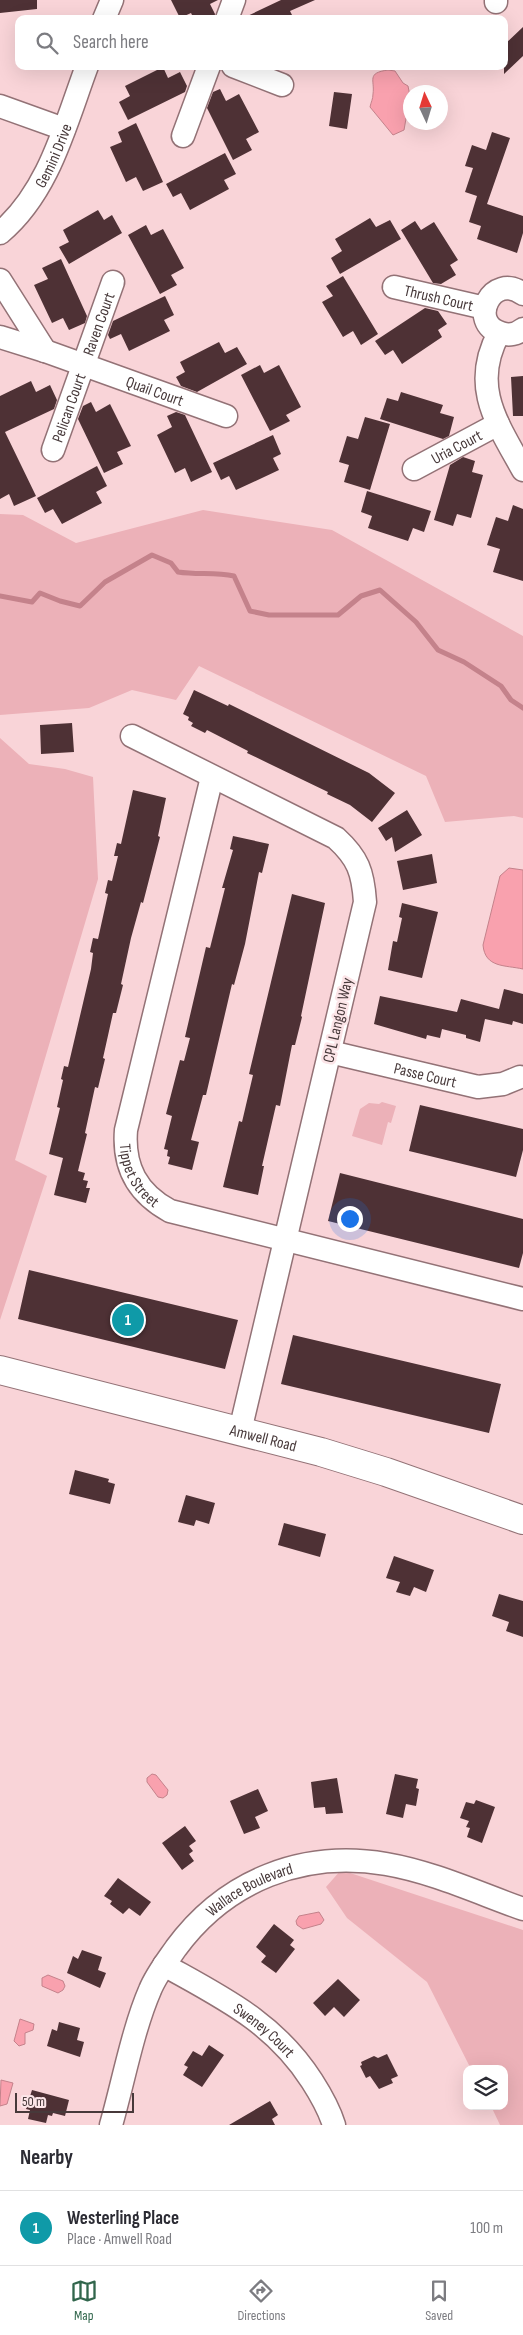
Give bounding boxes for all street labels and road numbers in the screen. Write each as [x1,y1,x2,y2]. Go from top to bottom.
street label: Gemini Drive [32,121,77,192]
street label: Thrush Court [402,282,475,316]
street label: Raven Court [79,290,120,359]
street label: Pelican Court [49,371,91,445]
street label: Quail Court [123,373,186,411]
street label: Uria Court [428,426,486,469]
street label: CPL Langon Way [319,976,357,1065]
street label: Passe Court [392,1059,458,1093]
street label: Tippet Street [115,1143,163,1212]
street label: Amwell Road [227,1421,298,1456]
street label: Wallace Boulevard [203,1860,295,1921]
street label: Sweney Court [229,2000,298,2062]

